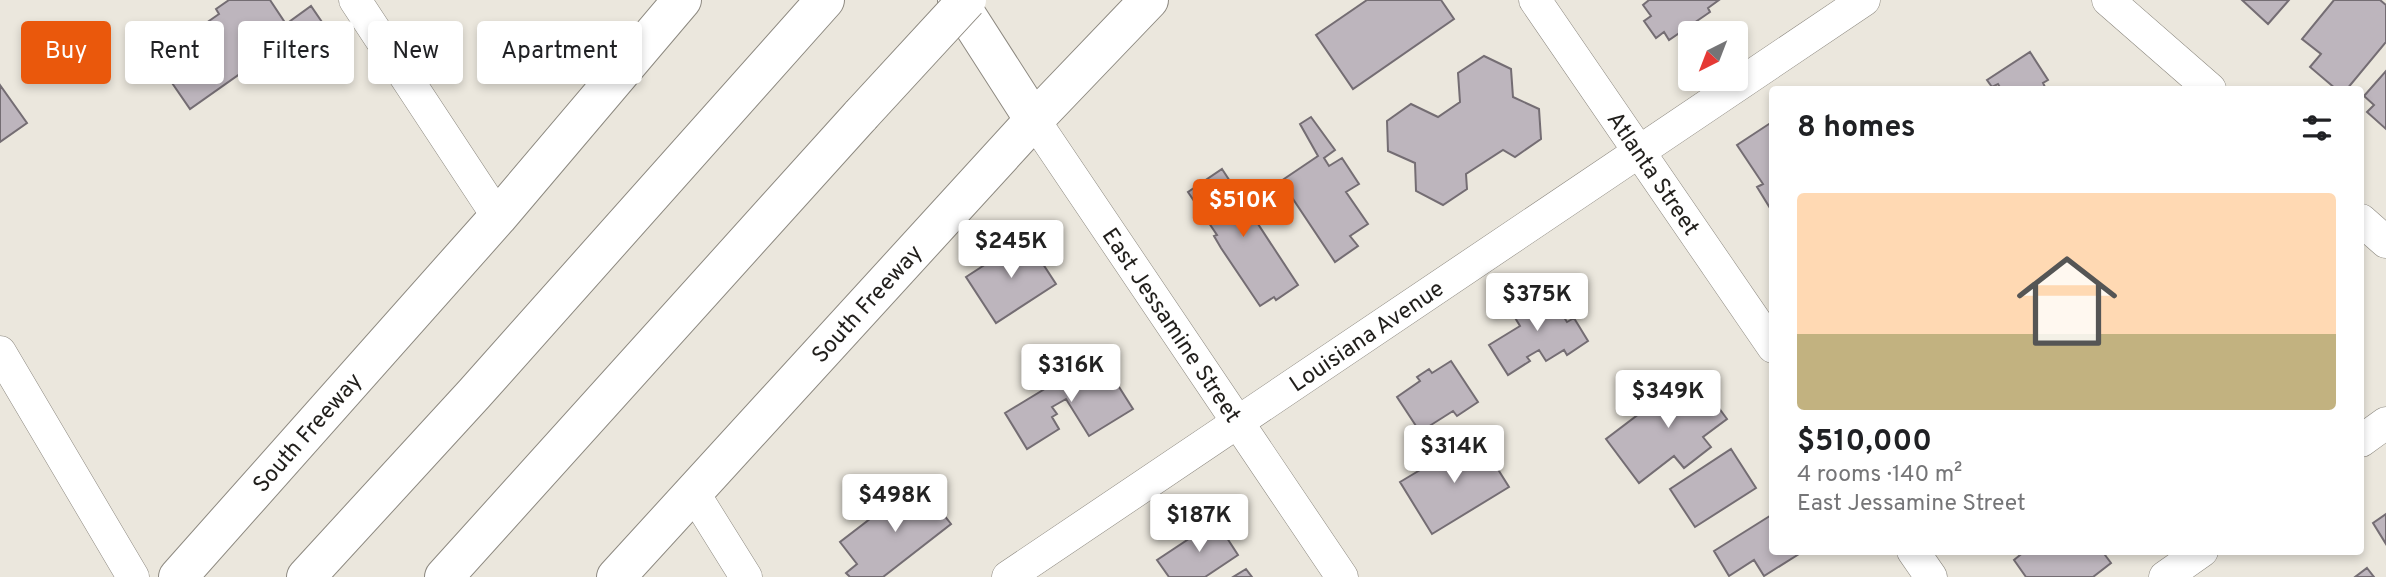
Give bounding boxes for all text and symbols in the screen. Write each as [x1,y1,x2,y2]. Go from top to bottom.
chip: Buy [21,21,111,84]
chip: Rent [125,21,224,84]
chip: Filters [238,21,354,84]
chip: New [368,21,463,84]
chip: Apartment [477,21,642,84]
north arrow [1678,21,1748,91]
map controls [1678,21,1748,91]
street label: Atlanta Street [1599,107,1704,242]
icon: filters [2298,109,2336,147]
text: 8 homes [1797,110,1916,147]
pin: $510K [1194,180,1292,239]
text: $510K [1209,187,1277,216]
pin: $245K [962,220,1060,280]
street label: East Jessamine Street [1094,223,1246,429]
text: $245K [974,228,1048,257]
icon: home [2004,238,2130,364]
street label: South Freeway [807,240,930,370]
pin: $375K [1488,274,1586,333]
street label: Louisiana Avenue [1285,275,1450,400]
text: $375K [1502,281,1572,310]
pin: $316K [1022,344,1120,404]
text: $316K [1037,352,1105,381]
street label: South Freeway [248,368,370,500]
pin: $349K [1619,370,1717,430]
text: $349K [1632,378,1704,407]
text: $510,000 [1797,424,1932,461]
pin: $314K [1405,426,1503,485]
text: $314K [1420,433,1488,462]
text: 4 rooms · 140 m² [1797,461,1962,490]
pin: $498K [846,475,944,534]
text: $498K [858,482,932,511]
text: East Jessamine Street [1797,490,2026,519]
pin: $187K [1150,494,1248,554]
text: $187K [1166,502,1232,531]

